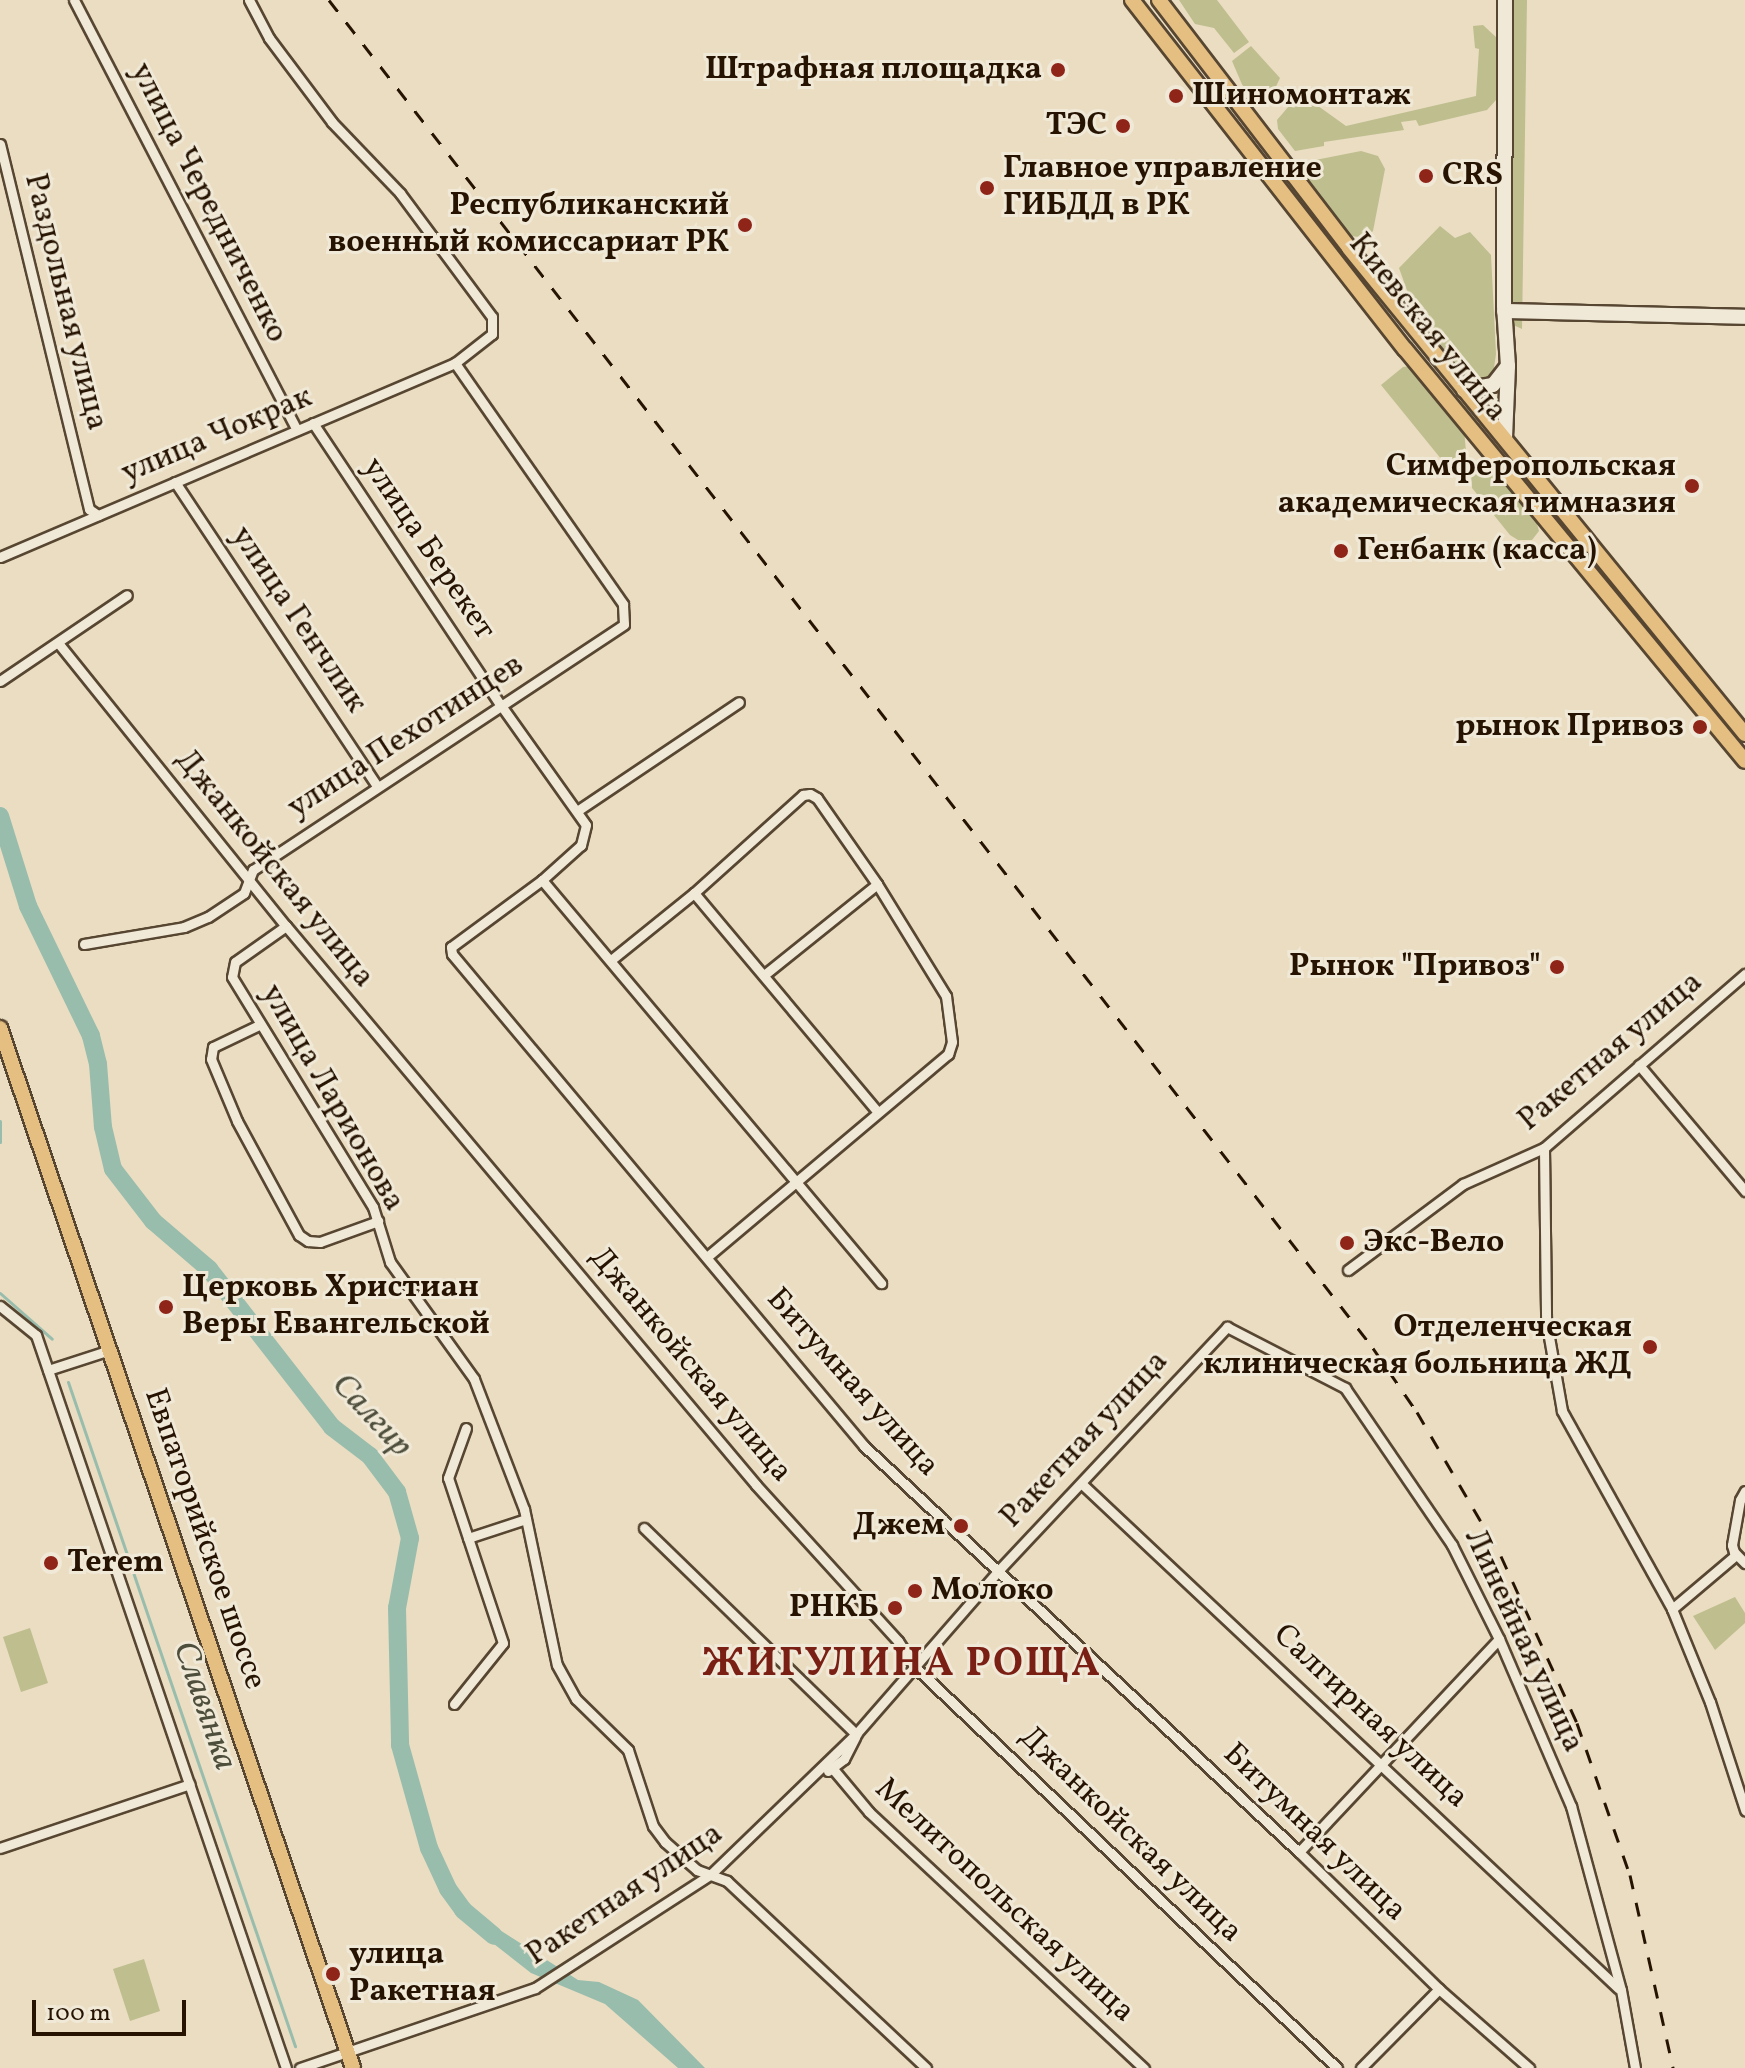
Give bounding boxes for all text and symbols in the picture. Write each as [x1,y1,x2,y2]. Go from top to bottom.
place label: Штрафная площадка [705,51,1042,89]
street label: улица Чередниченко [121,57,295,349]
marker: Штрафная площадка [1049,61,1067,79]
place label: Шиномонтаж [1192,77,1411,115]
marker: Шиномонтаж [1167,87,1185,105]
place label: ТЭС [1045,107,1107,145]
marker: ТЭС [1114,117,1132,135]
place label: Главное управление ГИБДД в РК [1003,151,1322,226]
place label: CRS [1442,157,1503,195]
marker: CRS [1417,167,1435,185]
street label: Раздольная улица [14,169,116,435]
marker: Главное управление ГИБДД в РК [978,179,996,197]
place label: Республиканский военный комиссариат РК [328,188,729,263]
marker: Республиканский военный комиссариат РК [736,216,754,234]
street label: Киевская улица [1339,226,1515,430]
street label: улица Чокрак [116,379,318,493]
place label: Симферопольская академическая гимназия [1278,449,1676,524]
street label: улица Берекет [353,451,503,647]
marker: Симферопольская академическая гимназия [1683,477,1701,495]
street label: улица Генчлик [221,519,375,721]
place label: Генбанк (касса) [1357,532,1597,570]
marker: Генбанк (касса) [1332,542,1350,560]
street label: улица Пехотинцев [281,646,531,828]
place label: рынок Привоз [1455,708,1684,746]
marker: рынок Привоз [1691,718,1709,736]
street label: Джанкойская улица [166,742,382,996]
place label: Рынок "Привоз" [1289,948,1541,986]
marker: Рынок "Привоз" [1548,958,1566,976]
street label: Ракетная улица [1511,963,1711,1141]
street label: улица Ларионова [251,978,413,1218]
place label: Экс-Вело [1363,1224,1504,1262]
marker: Экс-Вело [1338,1234,1356,1252]
street label: Джанкойская улица [580,1239,800,1491]
place label: Церковь Христиан Веры Евангельской [182,1270,490,1345]
street label: Битумная улица [757,1281,947,1485]
marker: Церковь Христиан Веры Евангельской [157,1298,175,1316]
place label: Отделенческая клиническая больница ЖД [1203,1310,1632,1385]
marker: Отделенческая клиническая больница ЖД [1639,1336,1661,1358]
street label: Ракетная улица [993,1343,1177,1537]
water label: Салгир [322,1366,420,1466]
street label: Евпаторийское шоссе [134,1383,274,1695]
place label: Джем [853,1507,945,1545]
marker: Джем [952,1517,970,1535]
street label: Линейная улица [1454,1523,1592,1759]
place label: Terem [67,1544,164,1582]
marker: Terem [42,1554,60,1572]
place label: Молоко [931,1572,1054,1610]
marker: Молоко [906,1582,924,1600]
place label: РНКБ [789,1589,879,1627]
marker: РНКБ [886,1599,904,1617]
street label: Салгирная улица [1264,1616,1476,1818]
water label: Славянка [163,1636,245,1776]
district label: ЖИГУЛИНА РОЩА [702,1641,1102,1689]
street label: Джанкойская улица [1010,1718,1250,1952]
street label: Битумная улица [1214,1735,1414,1931]
street label: Мелитопольская улица [866,1770,1142,2032]
street label: Ракетная улица [519,1815,731,1975]
place label: улица Ракетная [349,1937,496,2012]
marker: улица Ракетная [324,1965,342,1983]
scale bar [36,1984,190,2034]
text: 100 m [46,1997,111,2031]

